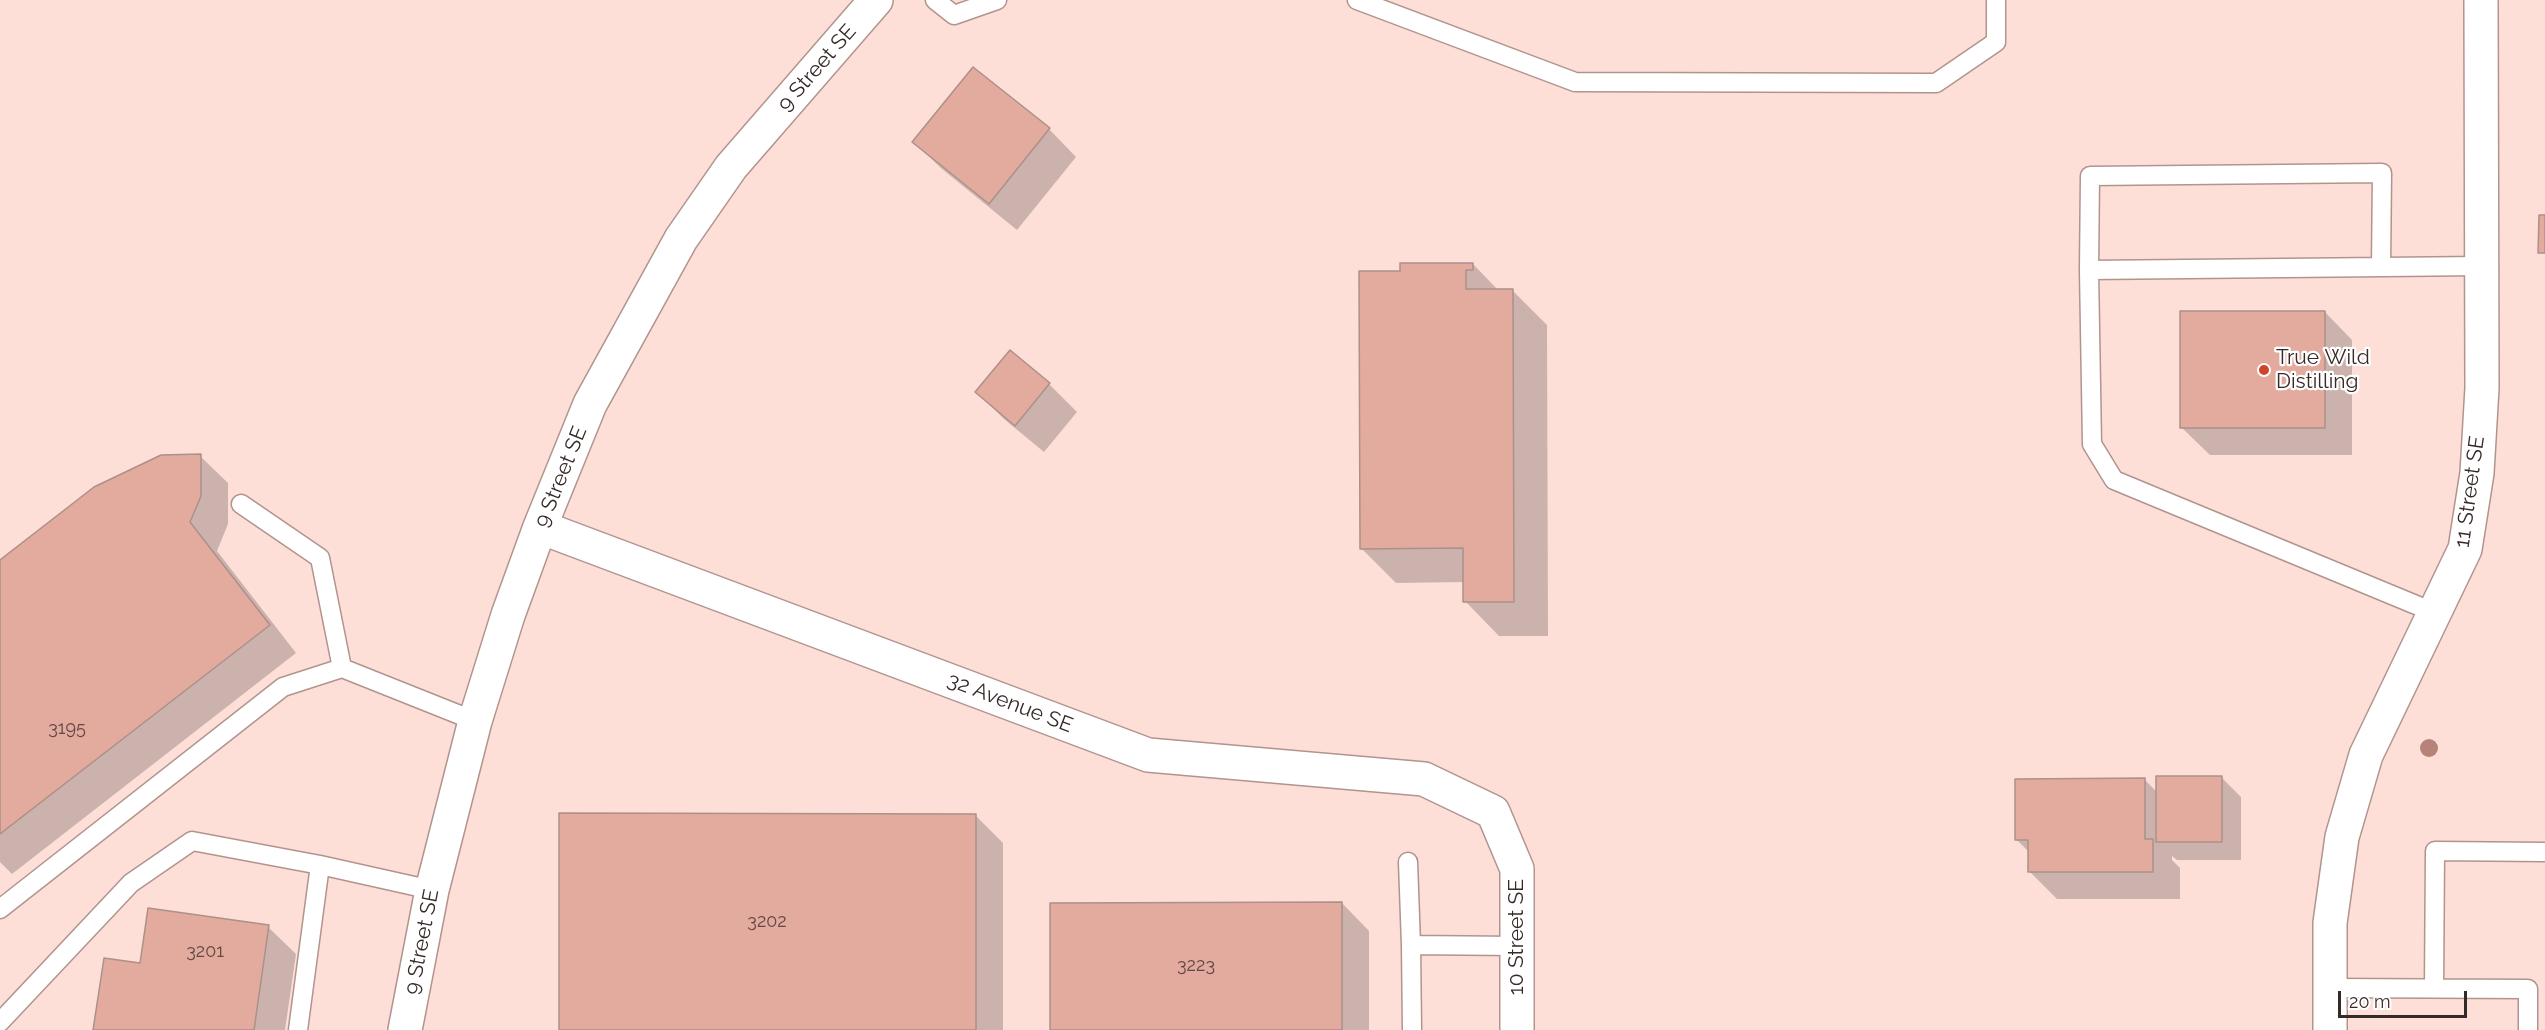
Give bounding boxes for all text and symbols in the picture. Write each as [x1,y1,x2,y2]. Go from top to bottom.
street label: 9 Street SE [772,19,862,117]
place label: True Wild Distilling [2276,345,2370,395]
marker: True Wild Distilling [2257,363,2271,377]
street label: 9 Street SE [529,423,593,531]
street label: 11 Street SE [2450,435,2490,549]
street label: 32 Avenue SE [944,668,1076,738]
house number: 3195 [48,718,86,740]
street label: 10 Street SE [1504,879,1530,995]
street label: 9 Street SE [399,887,445,997]
house number: 3202 [747,911,787,933]
house number: 3201 [186,941,224,963]
house number: 3223 [1177,955,1215,977]
scale bar [2341,979,2470,1017]
text: 20 m [2349,991,2391,1012]

